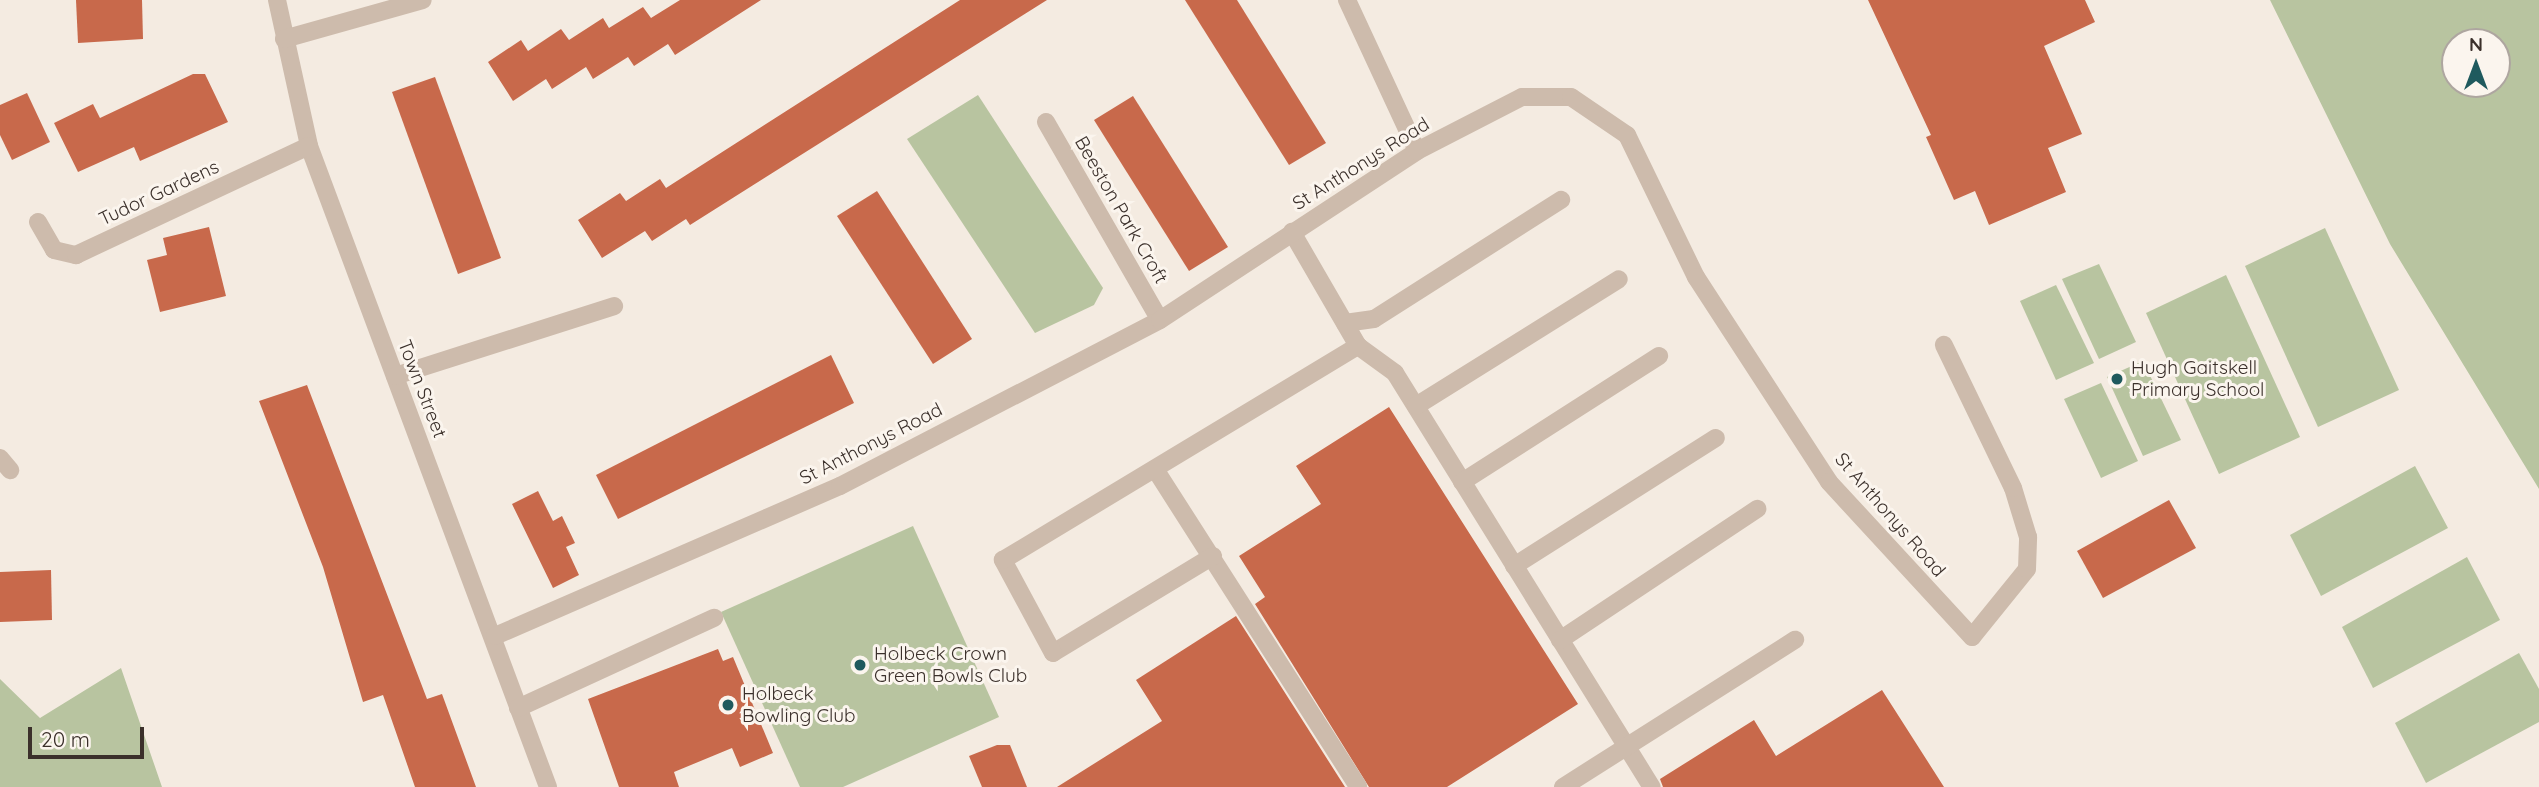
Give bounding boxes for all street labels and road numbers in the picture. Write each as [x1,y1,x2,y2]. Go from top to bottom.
street label: St Anthonys Road [1288,113,1434,215]
street label: Beeston Park Croft [1070,132,1172,288]
street label: Tudor Gardens [95,155,223,231]
street label: Town Street [393,337,451,441]
street label: St Anthonys Road [796,398,946,490]
street label: St Anthonys Road [1830,448,1950,582]

